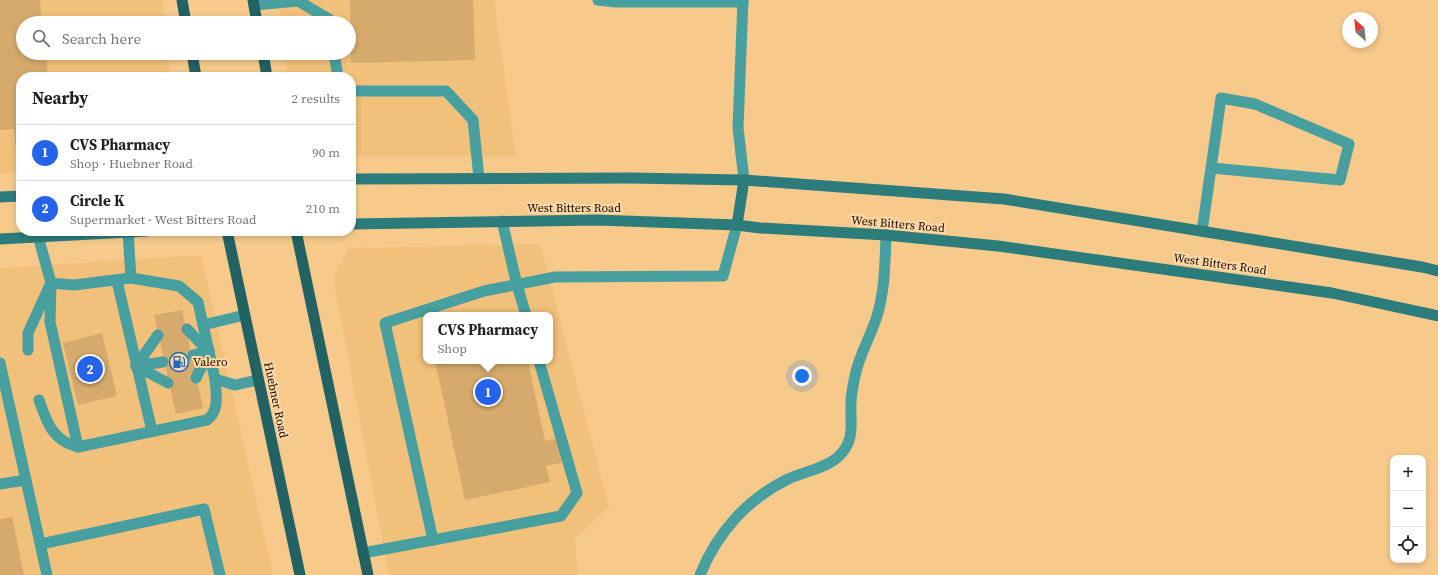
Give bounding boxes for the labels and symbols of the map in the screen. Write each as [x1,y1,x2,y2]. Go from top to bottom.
north arrow [1342,12,1378,48]
street label: West Bitters Road [527,200,621,216]
street label: West Bitters Road [850,212,946,236]
street label: West Bitters Road [1172,250,1268,278]
fuel station icon: Valero [168,351,190,373]
pin: 2 [77,354,103,384]
place label: Valero [193,354,228,370]
street label: Huebner Road [260,360,292,440]
your location [792,366,812,386]
pin: 1 [475,377,501,407]

